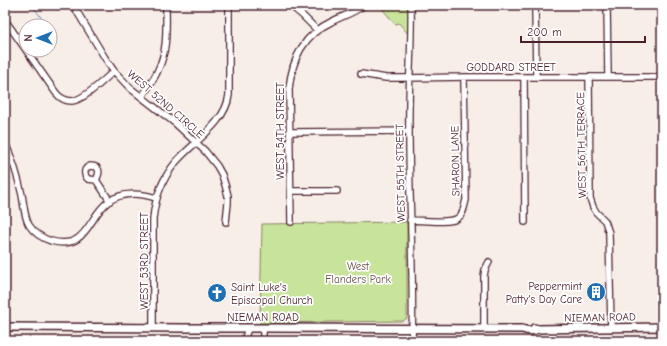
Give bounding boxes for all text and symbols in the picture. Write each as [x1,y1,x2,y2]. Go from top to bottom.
north arrow [18,18,58,58]
scale bar [521,18,645,44]
text: 200 m [527,25,562,39]
text: N [22,34,35,42]
street label: GODDARD STREET [466,61,556,74]
street label: WEST 52ND CIRCLE [125,67,207,142]
street label: WEST 54TH STREET [274,82,287,180]
street label: WEST 56TH TERRACE [574,91,589,198]
street label: WEST 55TH STREET [393,123,408,222]
street label: SHARON LANE [448,125,463,196]
street label: WEST 53RD STREET [138,212,151,310]
park label: West Flanders Park [325,260,391,286]
place label: Peppermint Patty's Day Care [506,280,583,306]
place label: Saint Luke's Episcopal Church [231,281,313,307]
building icon: Peppermint Patty's Day Care [585,281,607,303]
church icon: Saint Luke's Episcopal Church [206,282,228,304]
street label: NIEMAN ROAD [564,310,636,325]
street label: NIEMAN ROAD [227,311,299,324]

